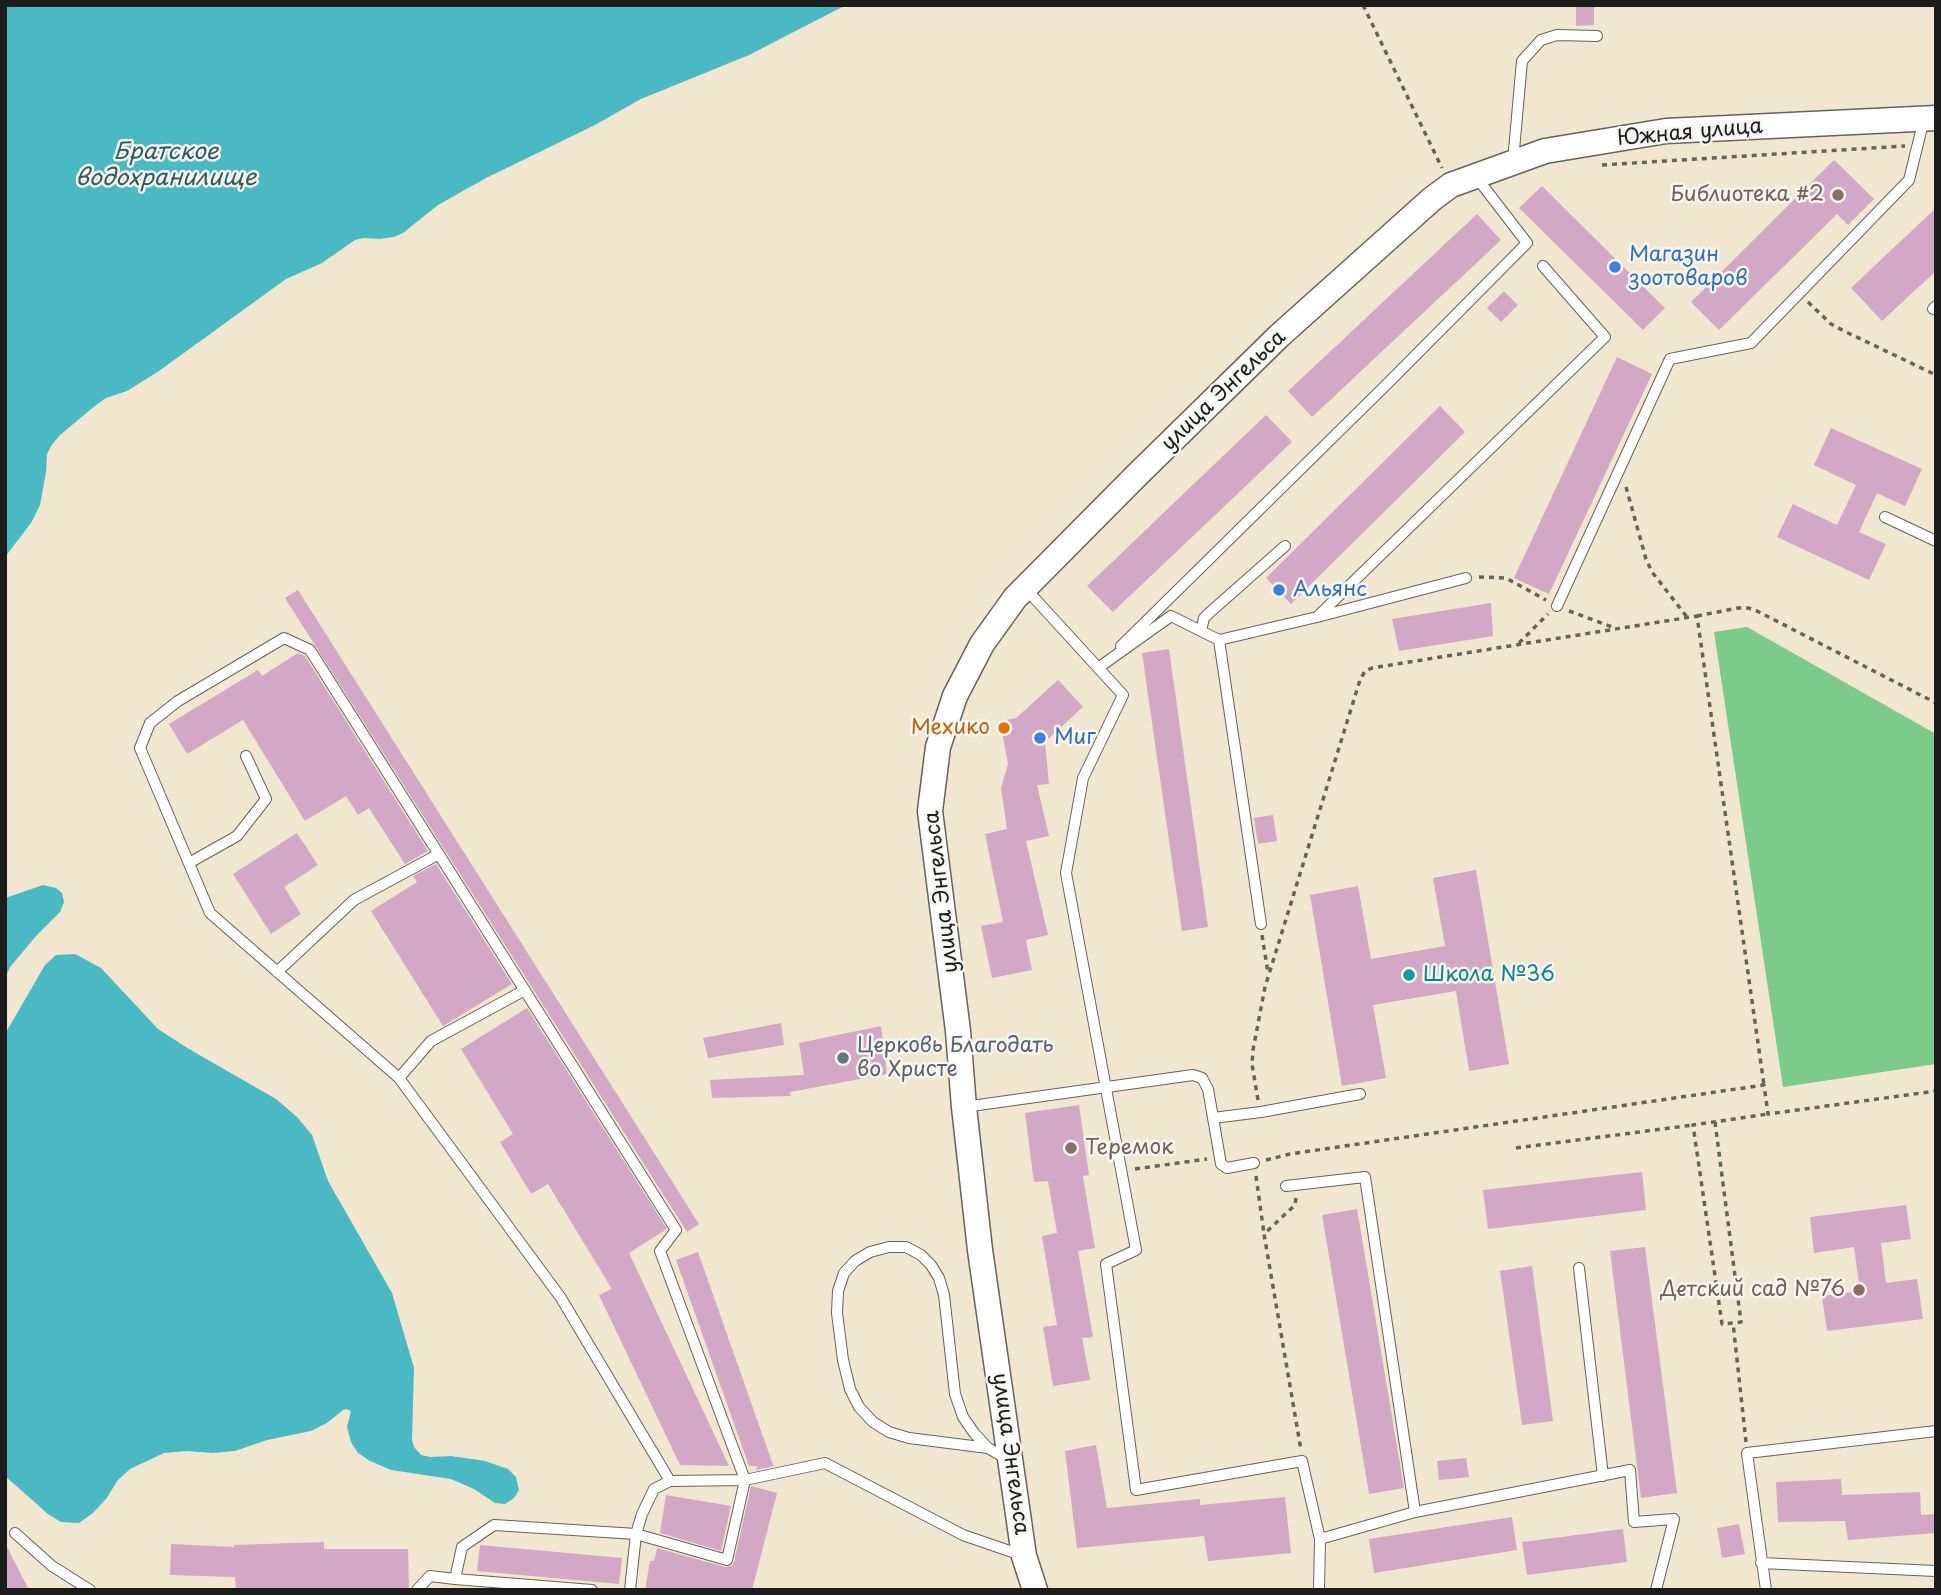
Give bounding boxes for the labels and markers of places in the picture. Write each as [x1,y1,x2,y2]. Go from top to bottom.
place label: Библиотека #2 [1670,182,1824,208]
marker: Библиотека #2 [1830,187,1846,203]
place label: Магазин зоотоваров [1629,242,1748,292]
marker: Магазин зоотоваров [1607,259,1623,275]
place label: Альянс [1293,577,1367,603]
marker: Альянс [1271,582,1287,598]
place label: Мехико [911,715,990,741]
marker: Мехико [996,720,1012,736]
place label: Миг [1054,725,1095,751]
marker: Миг [1032,730,1048,746]
place label: Школа №36 [1423,962,1555,988]
marker: Школа №36 [1401,967,1417,983]
place label: Церковь Благодать во Христе [857,1033,1053,1083]
marker: Церковь Благодать во Христе [835,1050,851,1066]
place label: Теремок [1085,1135,1174,1161]
marker: Теремок [1063,1140,1079,1156]
place label: Детский сад №76 [1660,1277,1845,1303]
marker: Детский сад №76 [1851,1282,1867,1298]

